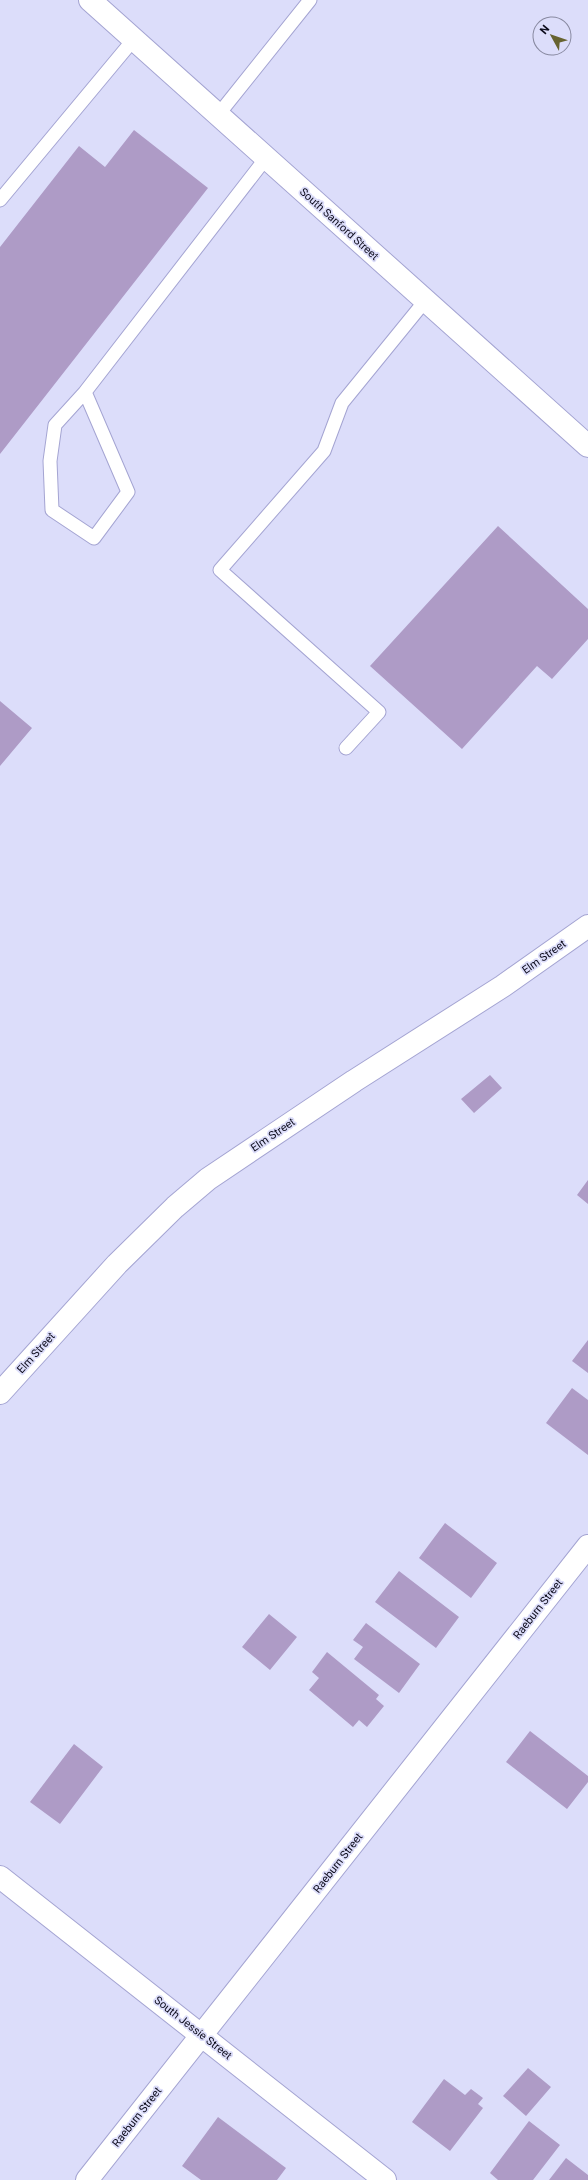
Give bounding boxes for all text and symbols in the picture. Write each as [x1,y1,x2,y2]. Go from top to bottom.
north arrow [532,16,572,56]
text: N [537,23,552,37]
street label: South Sanford Street [297,185,381,263]
street label: Elm Street [520,937,569,977]
street label: Elm Street [249,1115,298,1154]
street label: Elm Street [14,1330,58,1376]
street label: Raeburn Street [511,1576,566,1642]
street label: Raeburn Street [311,1830,366,1896]
street label: South Jessie Street [152,1994,235,2063]
street label: Raeburn Street [110,2084,165,2150]

